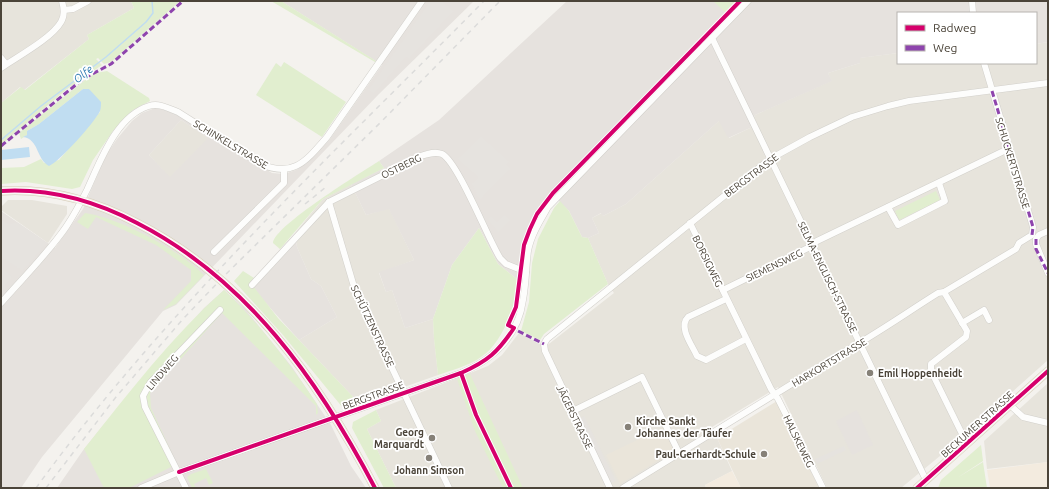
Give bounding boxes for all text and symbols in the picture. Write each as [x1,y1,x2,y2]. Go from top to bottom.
legend [897,12,1037,64]
text: Radweg [933,21,976,34]
text: Weg [933,41,957,54]
water label: Olfe [71,62,95,85]
street label: SCHUCKERTSTRASSE [993,116,1032,210]
street label: SCHINKELSTRASSE [191,118,270,171]
street label: BERGSTRASSE [722,151,781,199]
street label: OSTBERG [379,152,423,181]
street label: SELMA-ENGLISCH-STRASSE [796,220,859,335]
street label: BORSIGWEG [690,234,725,289]
street label: SIEMENSWEG [744,247,804,284]
street label: SCHÜTZENSTRASSE [349,283,397,369]
street label: HARKORTSTRASSE [790,336,869,389]
street label: LINDWEG [144,352,181,392]
marker: Emil Hoppenheidt [865,368,875,378]
place label: Emil Hoppenheidt [878,368,963,379]
street label: BERGSTRASSE [341,379,406,412]
street label: JÄGERSTRASSE [554,383,595,451]
street label: BECKUMER STRASSE [939,389,1016,460]
street label: HALSKEWEG [781,413,816,469]
place label: Kirche Sankt Johannes der Täufer [636,416,733,439]
marker: Kirche Sankt Johannes der Täufer [623,422,633,432]
place label: Georg Marquardt [374,427,425,450]
marker: Georg Marquardt [427,433,437,443]
place label: Paul-Gerhardt-Schule [655,449,756,460]
marker: Paul-Gerhardt-Schule [759,449,769,459]
marker: Johann Simson [424,453,434,463]
place label: Johann Simson [394,465,464,476]

